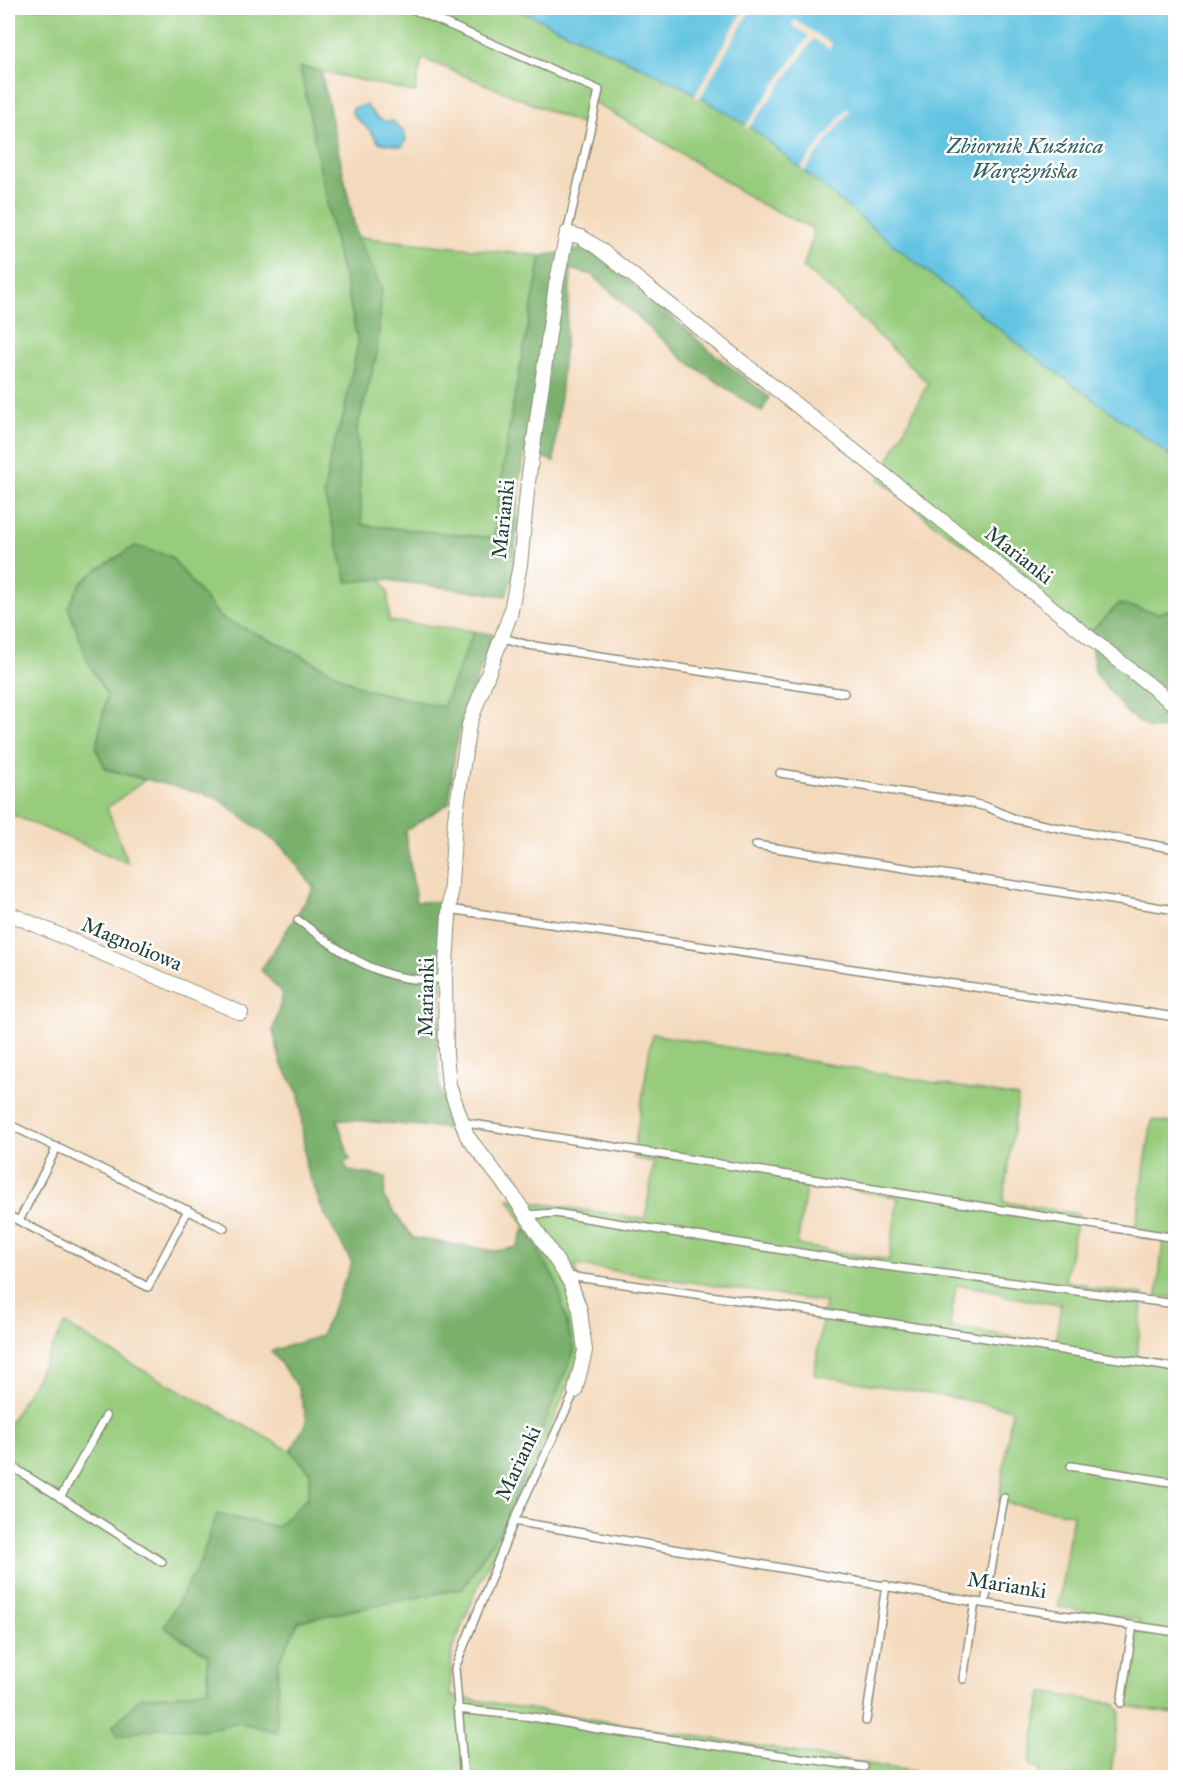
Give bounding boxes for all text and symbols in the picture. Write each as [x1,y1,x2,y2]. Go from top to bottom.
water label: Zbiornik Kuźnica Warężyńska [945,132,1104,184]
street label: Marianki [486,478,520,560]
street label: Marianki [980,520,1059,590]
street label: Magnoliowa [78,911,186,977]
street label: Marianki [412,957,440,1037]
street label: Marianki [489,1421,547,1505]
street label: Marianki [965,1566,1049,1604]

